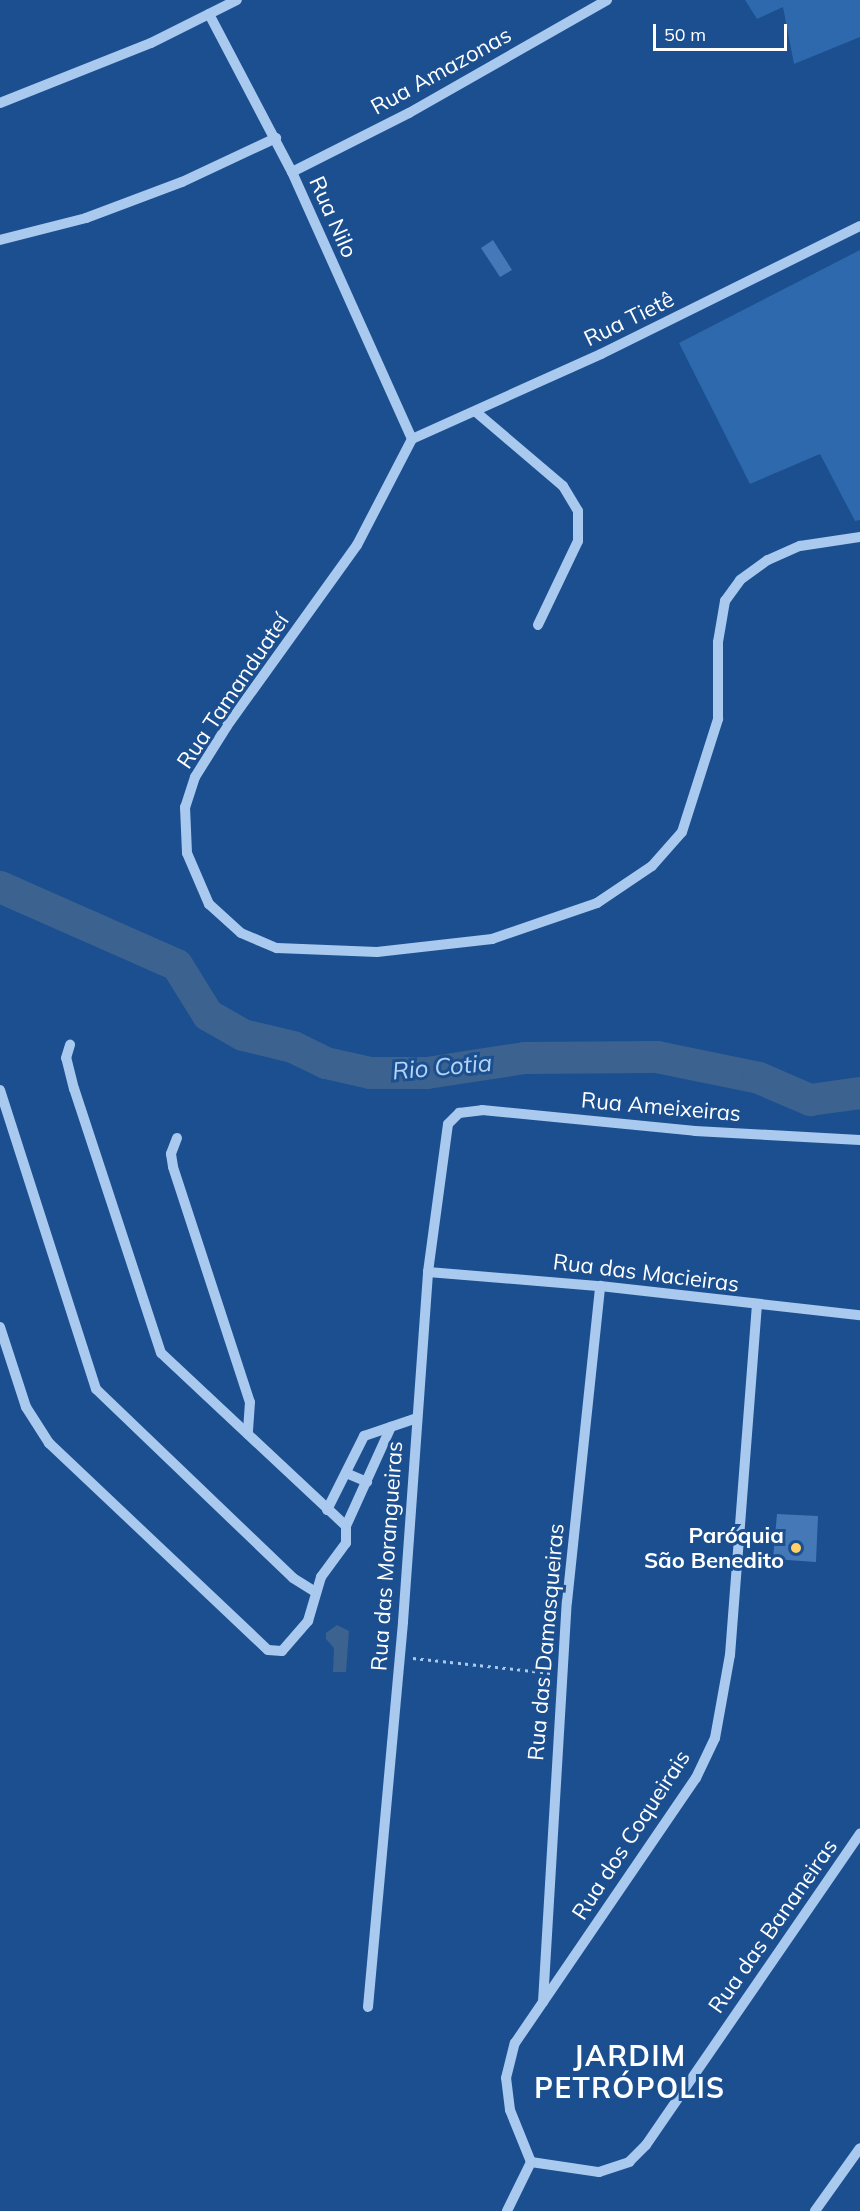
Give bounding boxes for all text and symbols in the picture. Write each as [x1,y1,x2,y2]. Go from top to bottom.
scale bar [656,12,790,50]
street label: Rua Amazonas [366,22,516,120]
text: 50 m [664,23,706,46]
street label: Rua Nilo [303,172,363,262]
street label: Rua Tietê [580,286,678,352]
street label: Rua Tamanduateí [171,609,295,773]
water label: Rio Cotia [391,1048,493,1086]
street label: Rua Ameixeiras [580,1087,742,1127]
street label: Rua das Macieiras [551,1248,741,1298]
street label: Rua das Morangueiras [366,1440,408,1672]
street label: Rua das Damasqueiras [522,1522,570,1762]
place label: Paróquia São Benedito [644,1522,784,1574]
marker: Paróquia São Benedito [789,1541,803,1555]
street label: Rua dos Coqueirais [566,1745,696,1925]
street label: Rua das Bananeiras [703,1834,843,2018]
district label: JARDIM PETRÓPOLIS [534,2039,726,2105]

